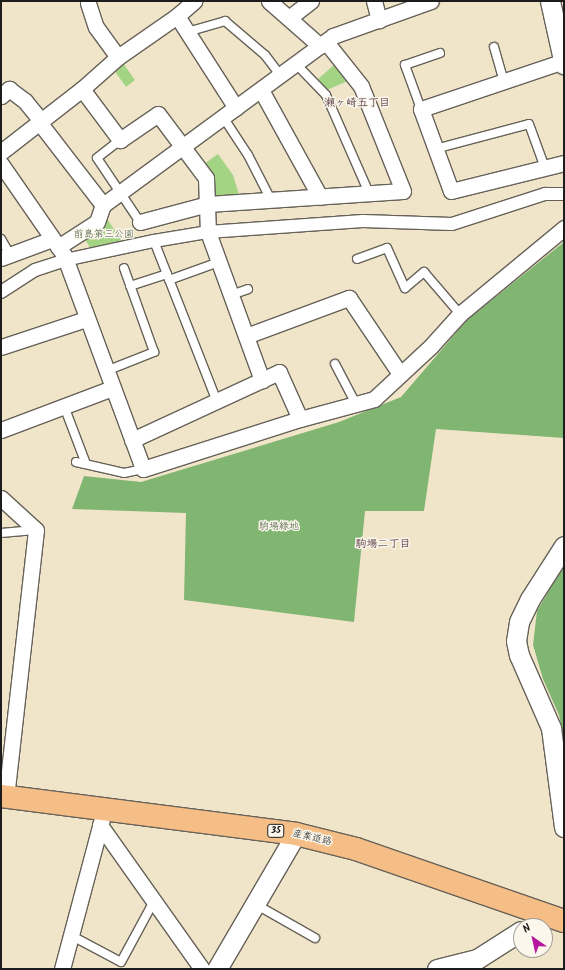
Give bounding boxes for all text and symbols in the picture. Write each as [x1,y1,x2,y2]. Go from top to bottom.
district label: 瀬ヶ崎五丁目 [324,96,390,110]
park label: 前島第三公園 [74,229,134,241]
park label: 駒場緑地 [259,521,299,533]
district label: 駒場二丁目 [356,537,410,551]
road number: 35 [267,824,285,838]
street label: 産業道路 [291,828,333,848]
north arrow [513,918,553,958]
text: N [519,919,535,938]

